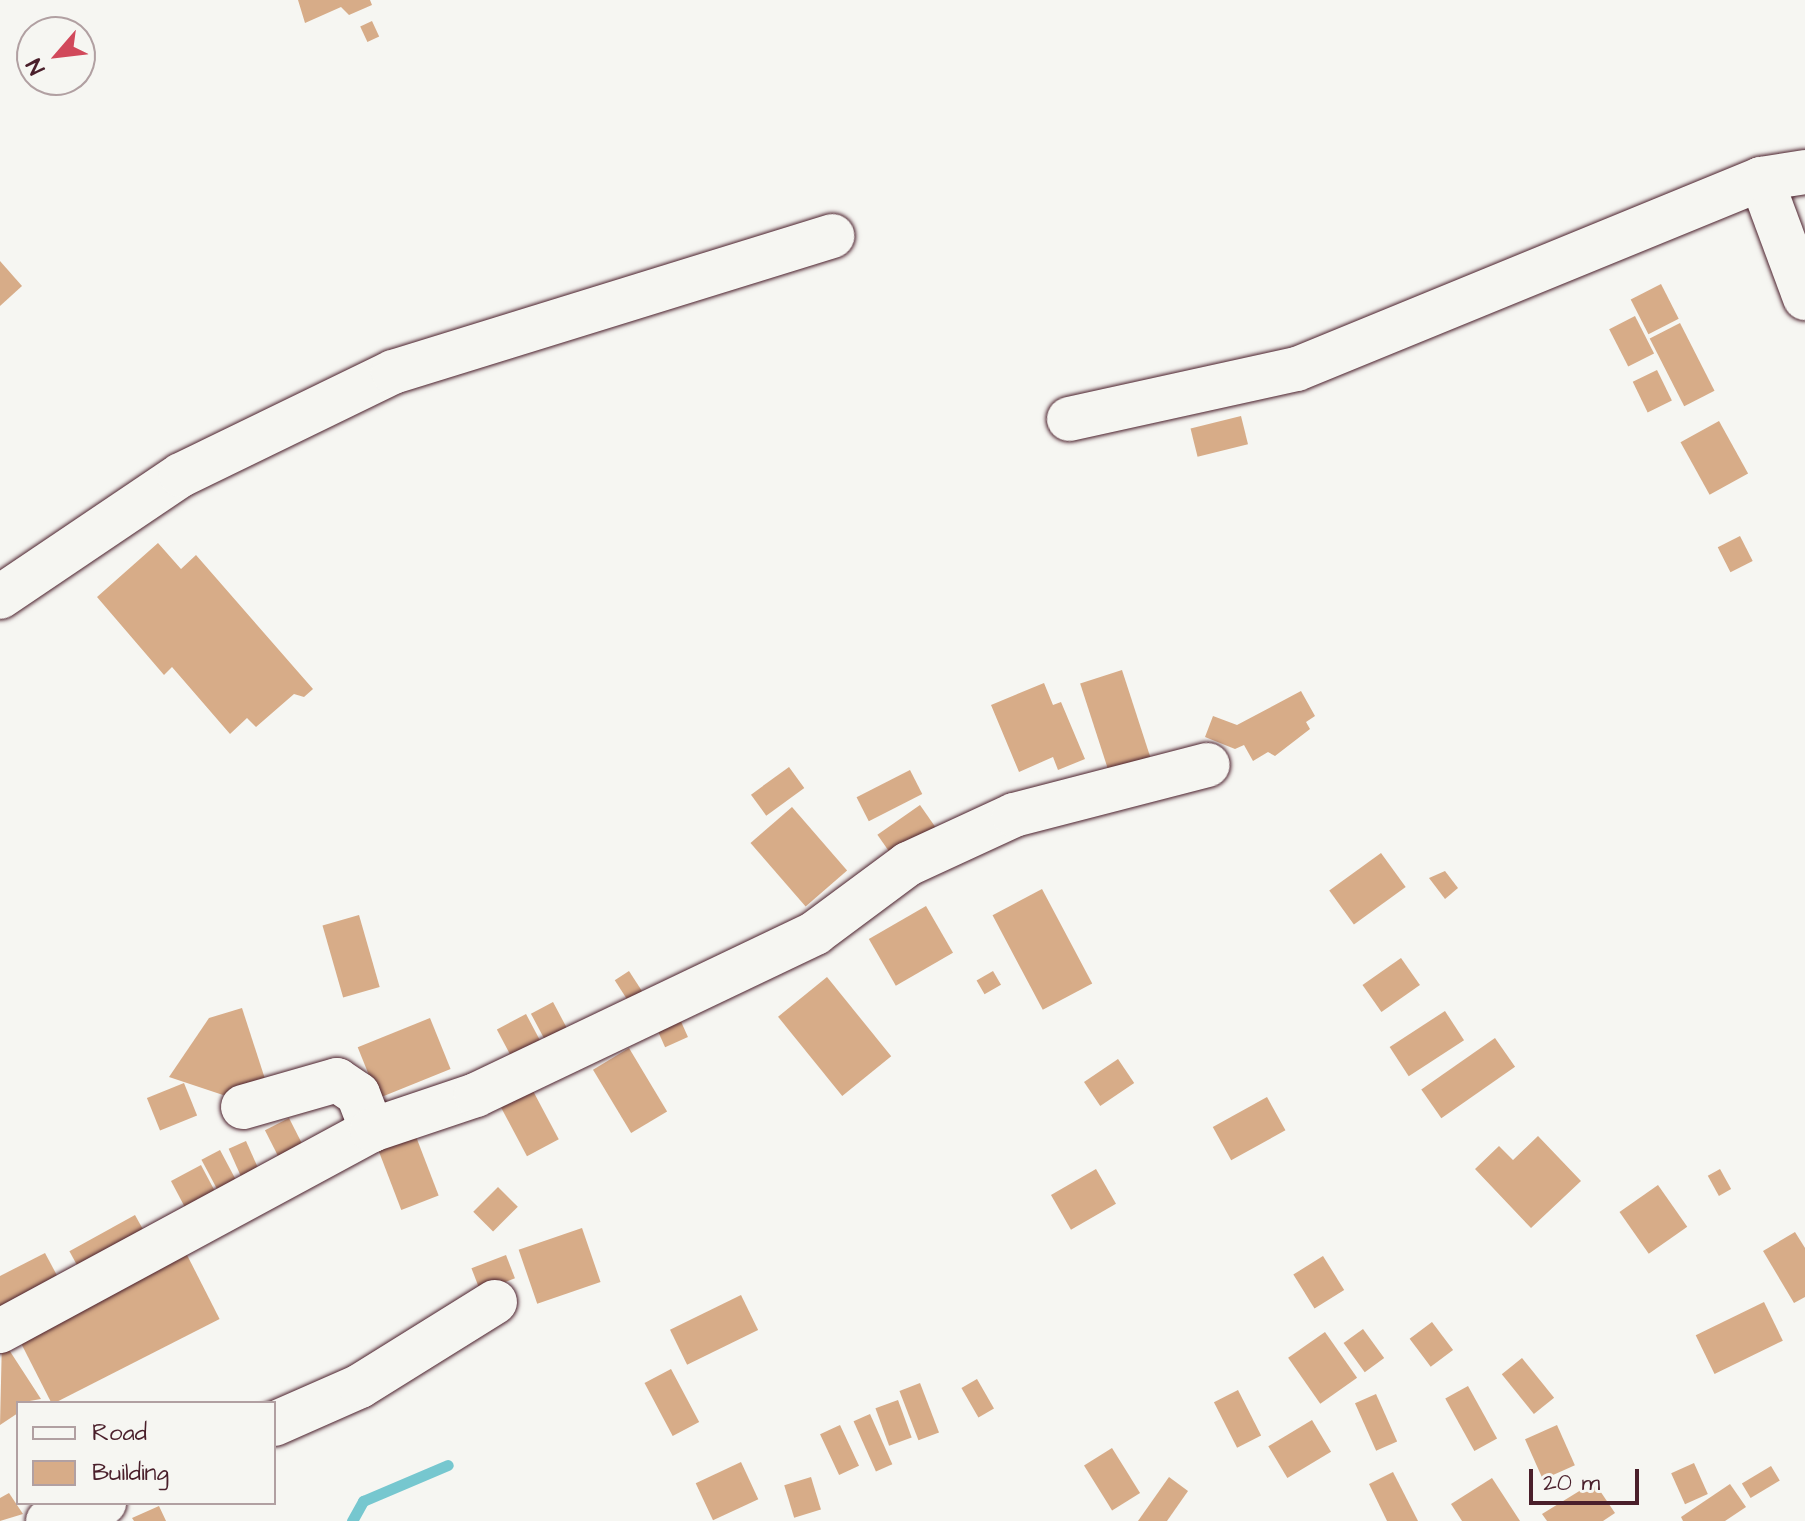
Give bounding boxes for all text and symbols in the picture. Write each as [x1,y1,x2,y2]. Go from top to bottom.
north arrow [16,16,96,96]
text: N [19,53,53,80]
legend [16,1401,276,1505]
text: Road [92,1416,147,1450]
scale bar [1533,1453,1643,1503]
text: Building [92,1456,169,1490]
text: 20 m [1543,1466,1600,1500]

